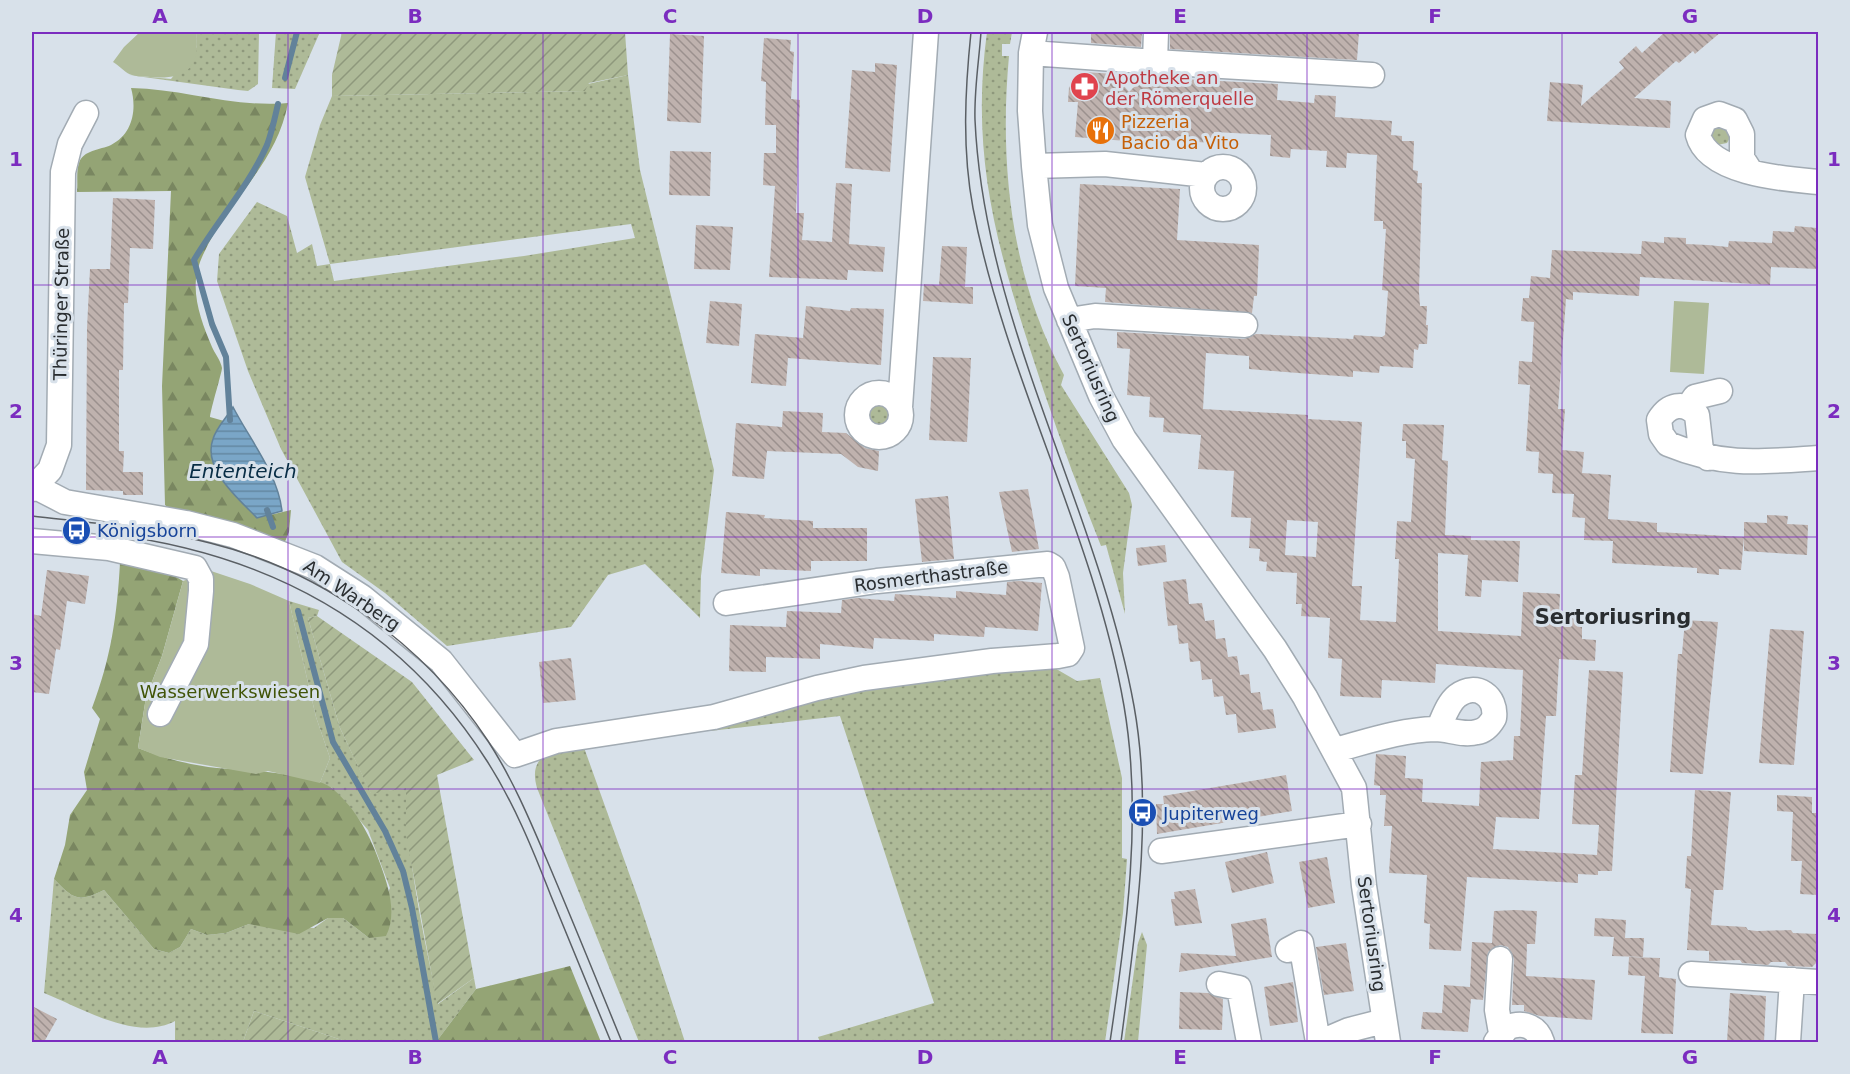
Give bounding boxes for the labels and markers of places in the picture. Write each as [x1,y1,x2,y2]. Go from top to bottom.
place label: Apotheke an der Römerquelle [1105,67,1254,109]
pharmacy icon: Apotheke an der Römerquelle [1068,71,1100,103]
place label: Pizzeria Bacio da Vito [1121,111,1239,153]
restaurant icon: Pizzeria Bacio da Vito [1084,115,1116,147]
bus stop icon: Königsborn [60,514,92,546]
place label: Königsborn [97,520,197,541]
bus stop icon: Jupiterweg [1126,797,1158,829]
place label: Jupiterweg [1162,803,1259,824]

